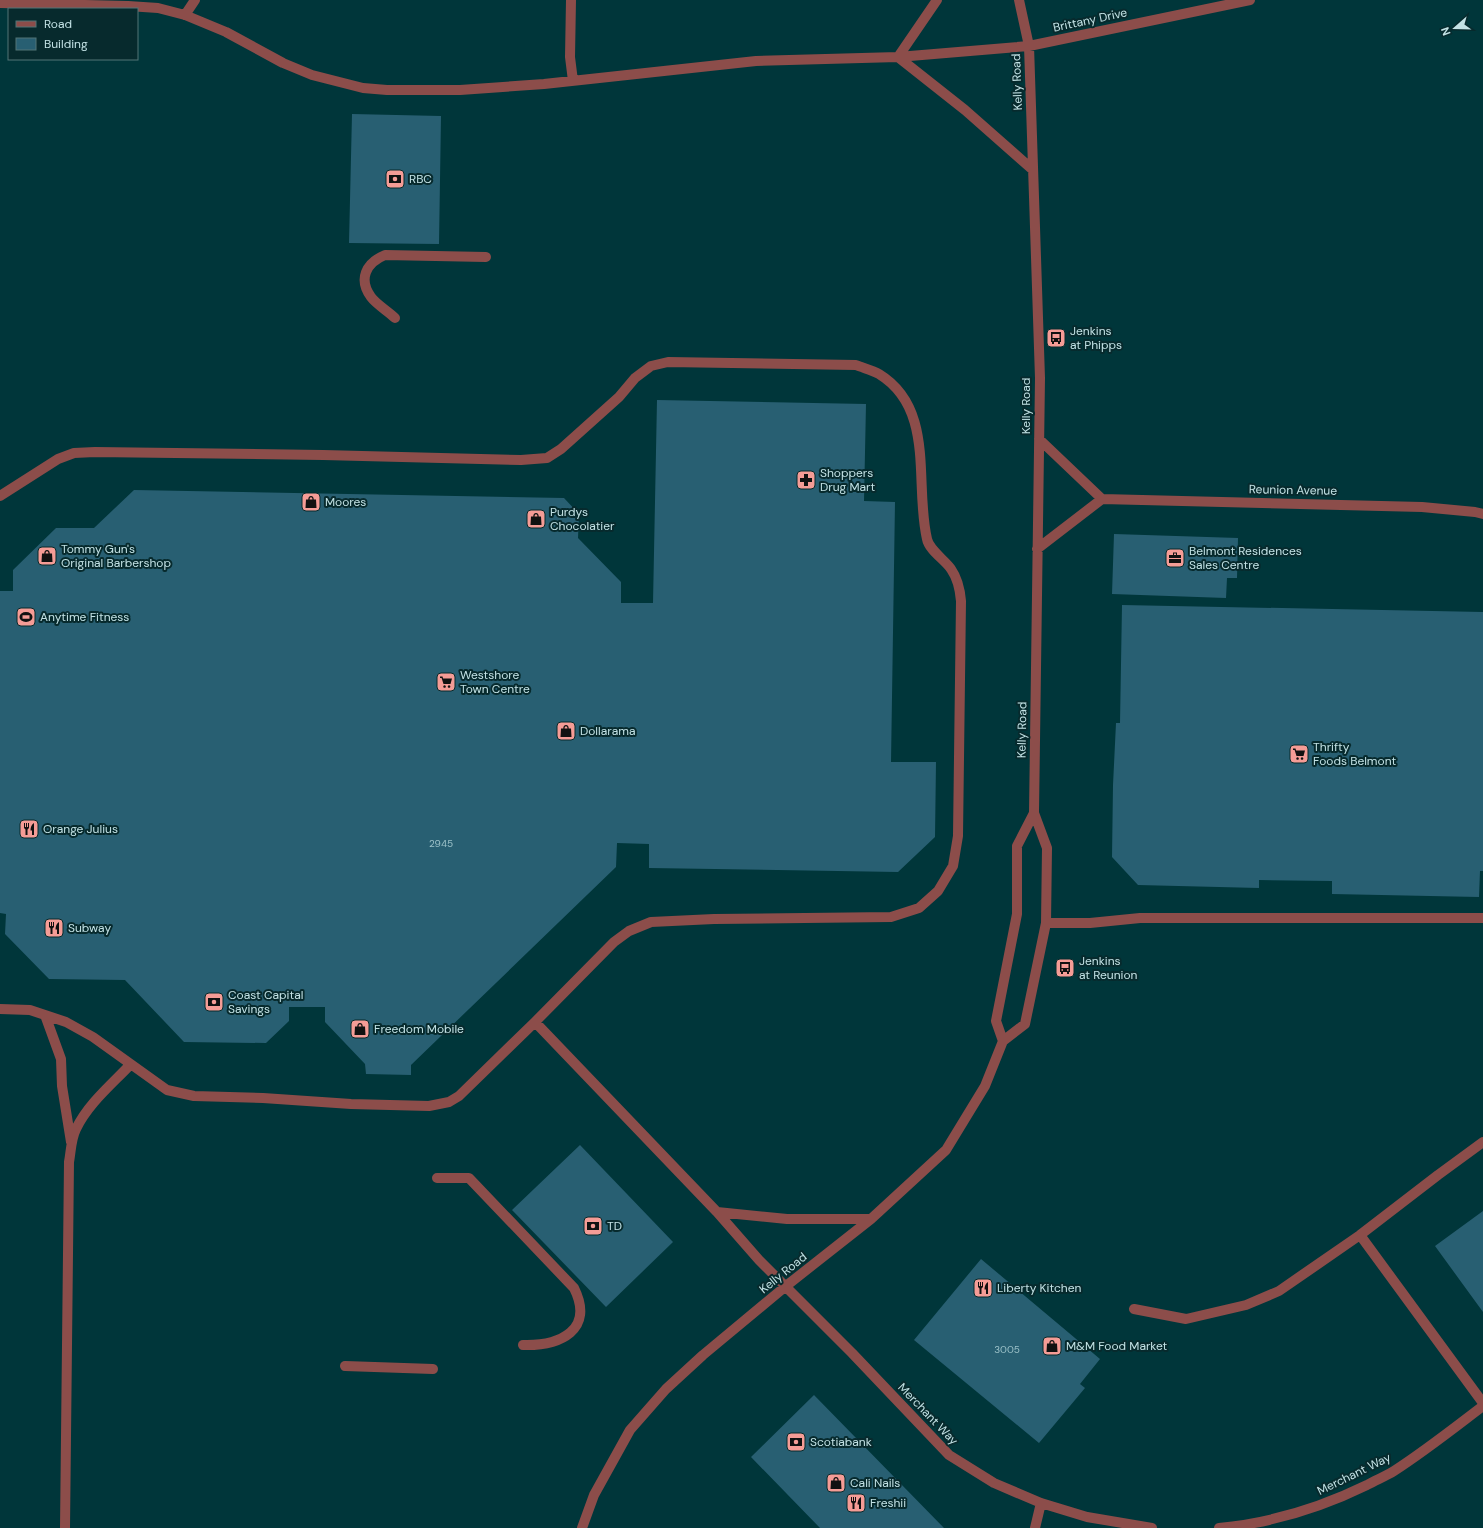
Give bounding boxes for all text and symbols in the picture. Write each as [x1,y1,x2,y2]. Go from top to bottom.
street label: Brittany Drive [1051,4,1129,36]
legend [8,8,138,60]
north arrow [1435,8,1475,48]
text: Road [44,16,72,32]
text: N [1438,25,1454,38]
text: Building [44,36,88,52]
street label: Kelly Road [1008,53,1026,111]
bank icon: RBC [384,168,406,190]
place label: RBC [409,171,432,187]
place label: Jenkins at Phipps [1070,323,1122,353]
bus stop icon: Jenkins at Phipps [1045,327,1067,349]
street label: Kelly Road [1018,378,1034,434]
place label: Shoppers Drug Mart [820,465,876,495]
pharmacy icon: Shoppers Drug Mart [795,469,817,491]
street label: Reunion Avenue [1249,481,1337,499]
shop icon: Moores [300,491,322,513]
place label: Moores [325,494,366,510]
place label: Purdys Chocolatier [550,504,615,534]
shop icon: Purdys Chocolatier [525,508,547,530]
place label: Tommy Gun's Original Barbershop [61,541,171,571]
place label: Belmont Residences Sales Centre [1189,543,1302,573]
shop icon: Tommy Gun's Original Barbershop [36,545,58,567]
office icon: Belmont Residences Sales Centre [1164,547,1186,569]
sports icon: Anytime Fitness [15,606,37,628]
place label: Anytime Fitness [40,609,129,625]
place label: Westshore Town Centre [460,667,530,697]
supermarket icon: Westshore Town Centre [435,671,457,693]
street label: Kelly Road [1014,702,1030,758]
shop icon: Dollarama [555,720,577,742]
place label: Dollarama [580,723,635,739]
place label: Thrifty Foods Belmont [1313,739,1397,769]
supermarket icon: Thrifty Foods Belmont [1288,743,1310,765]
restaurant icon: Orange Julius [18,818,40,840]
place label: Orange Julius [43,821,118,837]
house number: 2945 [429,837,453,850]
restaurant icon: Subway [43,917,65,939]
place label: Subway [68,920,111,936]
place label: Jenkins at Reunion [1079,953,1138,983]
bus stop icon: Jenkins at Reunion [1054,957,1076,979]
place label: Coast Capital Savings [228,987,303,1017]
bank icon: Coast Capital Savings [203,991,225,1013]
shop icon: Freedom Mobile [349,1018,371,1040]
place label: Freedom Mobile [374,1021,464,1037]
bank icon: TD [582,1215,604,1237]
place label: TD [607,1218,622,1234]
street label: Kelly Road [756,1249,810,1297]
restaurant icon: Liberty Kitchen [972,1277,994,1299]
place label: Liberty Kitchen [997,1280,1082,1296]
shop icon: M&M Food Market [1041,1335,1063,1357]
place label: M&M Food Market [1066,1338,1168,1354]
house number: 3005 [994,1343,1020,1356]
street label: Merchant Way [894,1380,962,1449]
bank icon: Scotiabank [785,1431,807,1453]
place label: Scotiabank [810,1434,872,1450]
street label: Merchant Way [1314,1449,1394,1499]
shop icon: Cali Nails [825,1472,847,1494]
place label: Cali Nails [850,1475,900,1491]
restaurant icon: Freshii [845,1492,867,1514]
place label: Freshii [870,1495,906,1511]

